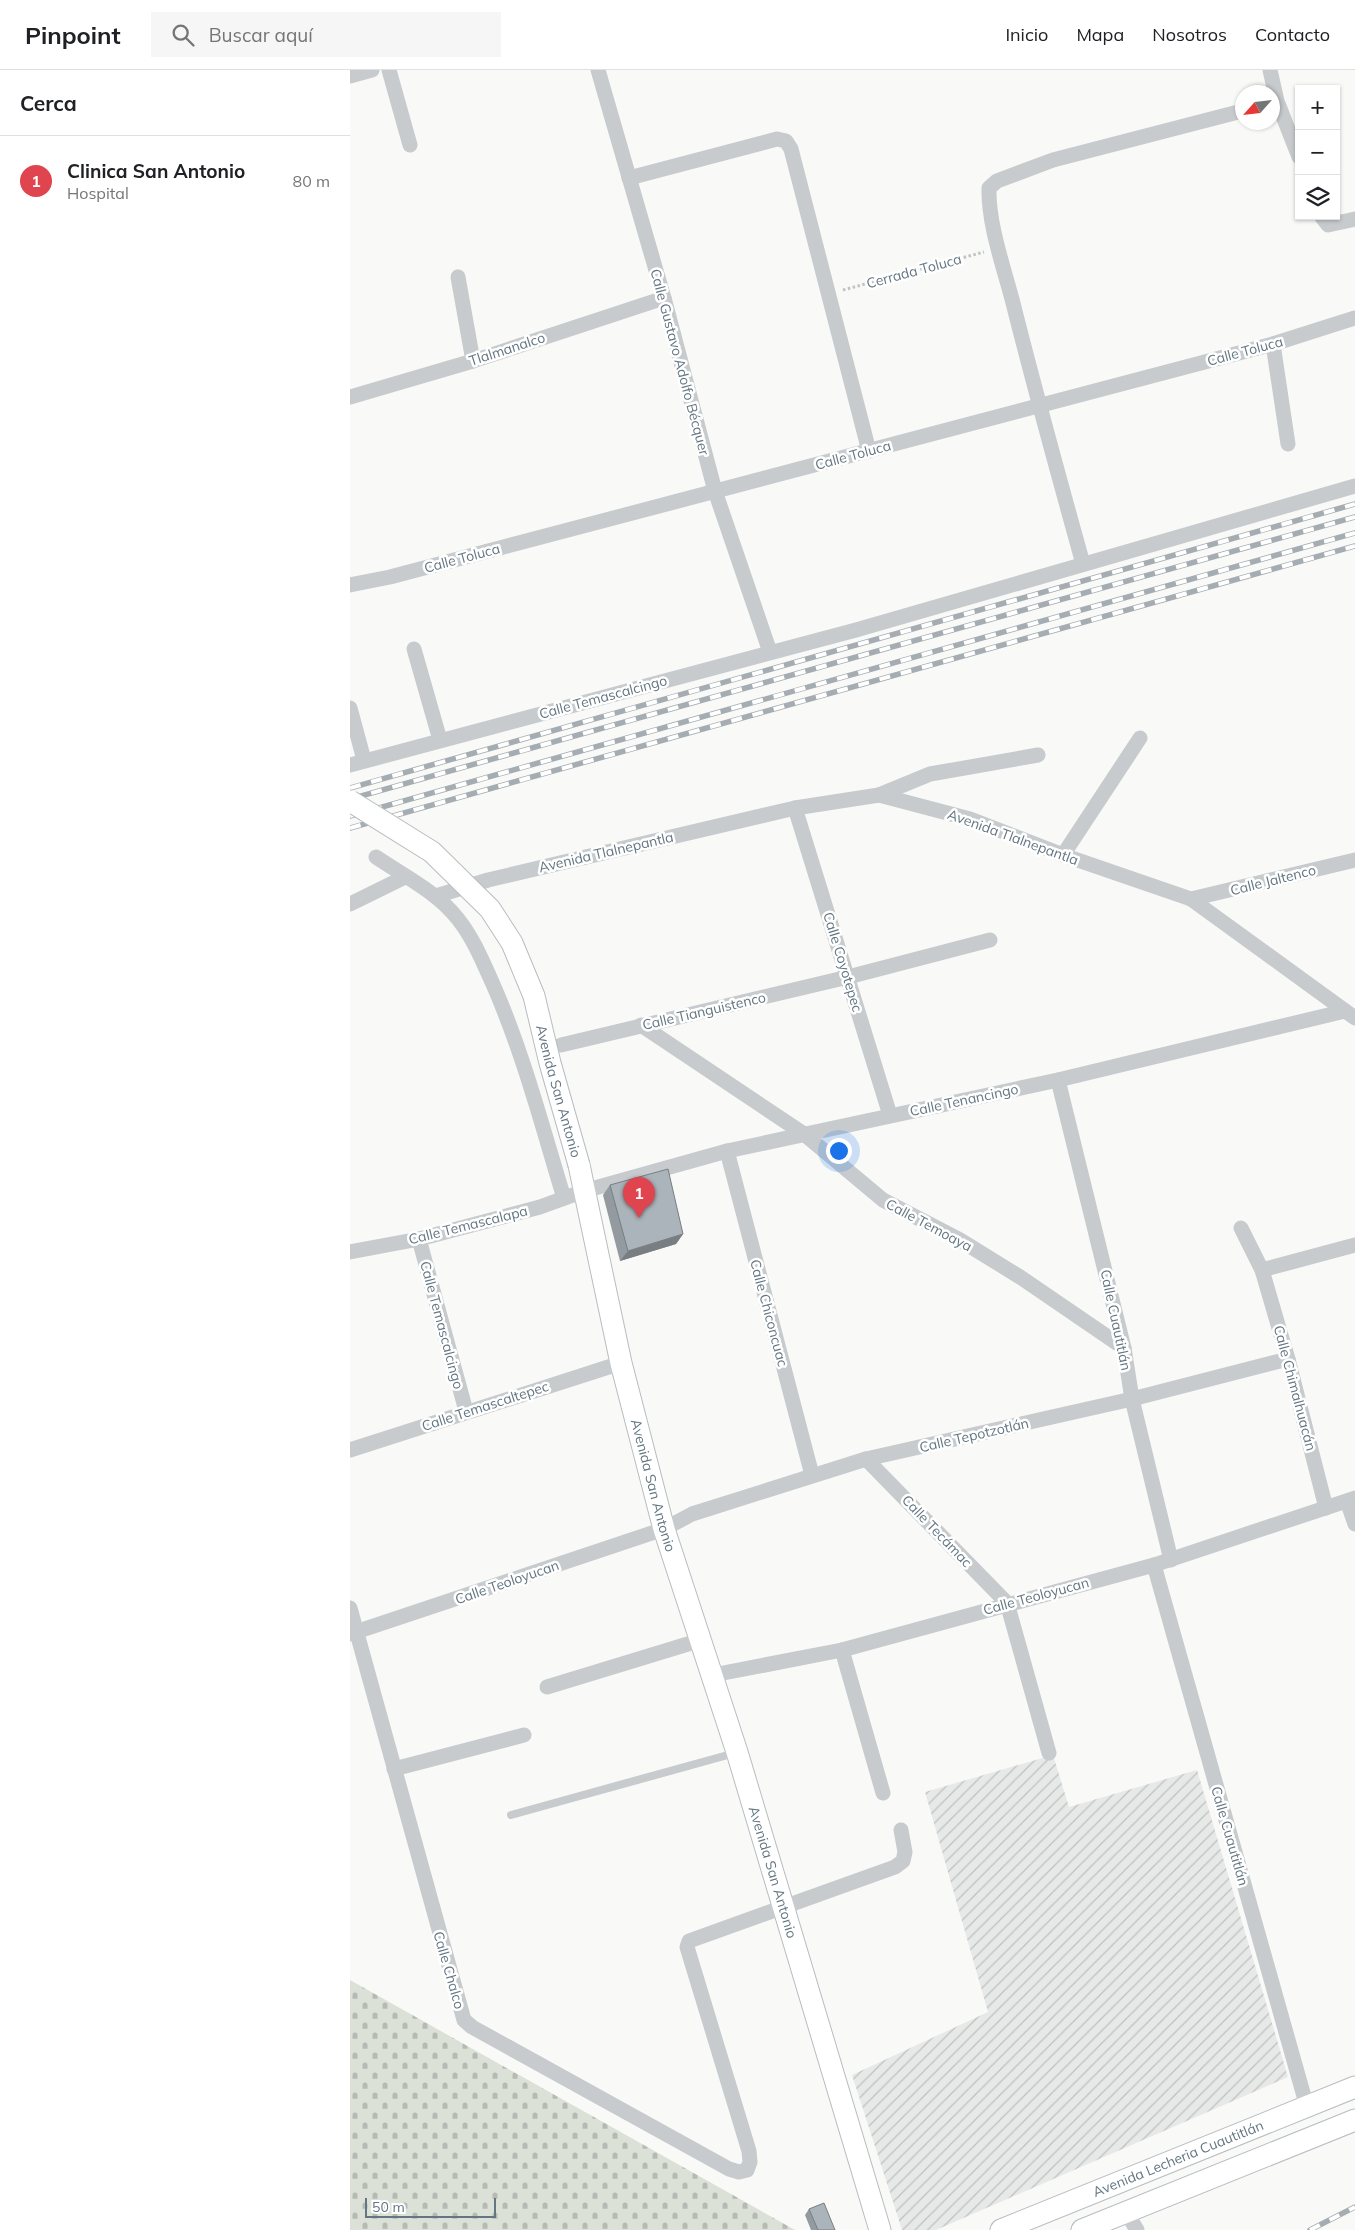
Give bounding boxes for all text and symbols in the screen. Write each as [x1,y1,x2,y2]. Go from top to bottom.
search box [151,12,501,57]
text: Pinpoint [25,20,121,50]
icon: search [169,21,197,49]
text: Buscar aquí [209,23,313,47]
text: Inicio [1005,23,1048,46]
text: Mapa [1076,23,1124,46]
text: Nosotros [1152,23,1227,46]
text: Contacto [1255,23,1330,46]
north arrow [1235,85,1280,130]
map controls [1295,85,1340,220]
button: + [1295,85,1340,130]
text: Cerca [20,90,77,116]
button: − [1295,130,1340,175]
text: Clinica San Antonio [67,159,245,183]
text: 1 [31,171,41,191]
text: 80 m [293,171,330,191]
button: layers [1295,175,1340,220]
text: Hospital [67,183,129,203]
street label: Cerrada Toluca [864,250,964,292]
street label: Calle Gustavo Adolfo Bécquer [646,267,714,458]
street label: Tlalmanalco [467,328,547,370]
street label: Calle Toluca [1205,332,1285,370]
street label: Calle Toluca [813,436,893,474]
street label: Calle Toluca [422,539,502,577]
street label: Calle Temascalcingo [537,671,669,723]
street label: Avenida Tlalnepantla [945,805,1081,869]
street label: Avenida Tlalnepantla [537,828,675,876]
street label: Calle Jaltenco [1228,861,1318,899]
street label: Calle Coyotepec [819,910,867,1014]
street label: Calle Tianguistenco [640,988,768,1034]
street label: Avenida San Antonio [532,1023,585,1160]
street label: Calle Tenancingo [908,1080,1020,1120]
your location [826,1138,852,1164]
pin: 1 [623,1177,655,1218]
street label: Calle Temoaya [883,1195,975,1255]
street label: Calle Temascalapa [407,1201,529,1249]
street label: Calle Chiconcuac [746,1257,792,1369]
street label: Calle Temascalcingo [416,1259,468,1391]
street label: Calle Cuautitlán [1097,1268,1135,1372]
street label: Calle Chimalhuacán [1270,1323,1320,1453]
street label: Calle Temascaltepec [419,1377,551,1435]
street label: Calle Tepotzotlán [918,1414,1030,1456]
street label: Avenida San Antonio [627,1417,680,1554]
street label: Calle Tecámac [898,1491,976,1571]
street label: Calle Teoloyucan [453,1556,561,1608]
street label: Calle Teoloyucan [981,1573,1091,1619]
street label: Calle Cuautitlán [1207,1784,1253,1888]
street label: Avenida San Antonio [745,1804,801,1940]
street label: Calle Chalco [429,1929,469,2011]
street label: Avenida Lecheria Cuautitlán [1090,2116,1266,2201]
scale bar [365,2195,496,2218]
text: 50 m [372,2198,405,2216]

